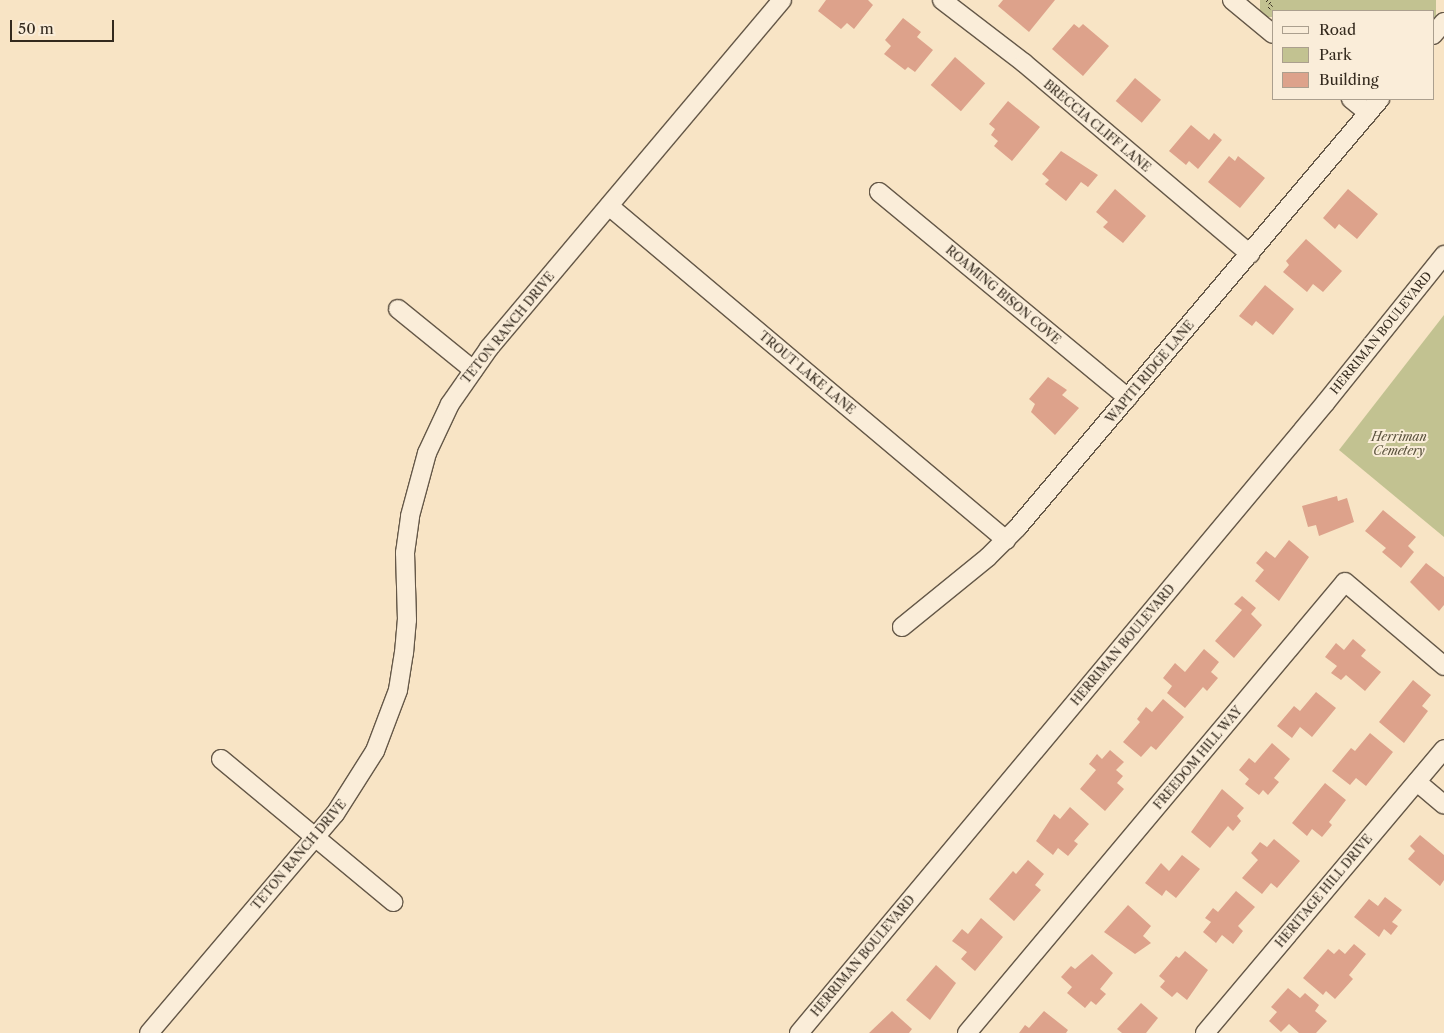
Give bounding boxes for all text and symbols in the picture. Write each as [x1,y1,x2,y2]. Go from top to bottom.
scale bar [12,10,116,42]
legend [1272,10,1434,100]
text: 50 m [18,19,54,38]
text: Road [1319,20,1356,39]
text: Park [1319,45,1352,64]
text: Building [1319,70,1379,89]
street label: BRECCIA CLIFF LANE [1040,77,1154,175]
street label: ROAMING BISON COVE [943,243,1063,347]
street label: TETON RANCH DRIVE [459,269,557,387]
street label: HERRIMAN BOULEVARD [1327,269,1435,397]
street label: WAPITI RIDGE LANE [1103,318,1197,426]
street label: TROUT LAKE LANE [756,328,858,418]
park label: Herriman Cemetery [1371,430,1427,458]
street label: HERRIMAN BOULEVARD [1068,582,1178,708]
street label: FREEDOM HILL WAY [1151,703,1245,813]
street label: TETON RANCH DRIVE [249,797,349,913]
street label: HERITAGE HILL DRIVE [1272,832,1376,950]
street label: HERRIMAN BOULEVARD [808,893,918,1019]

